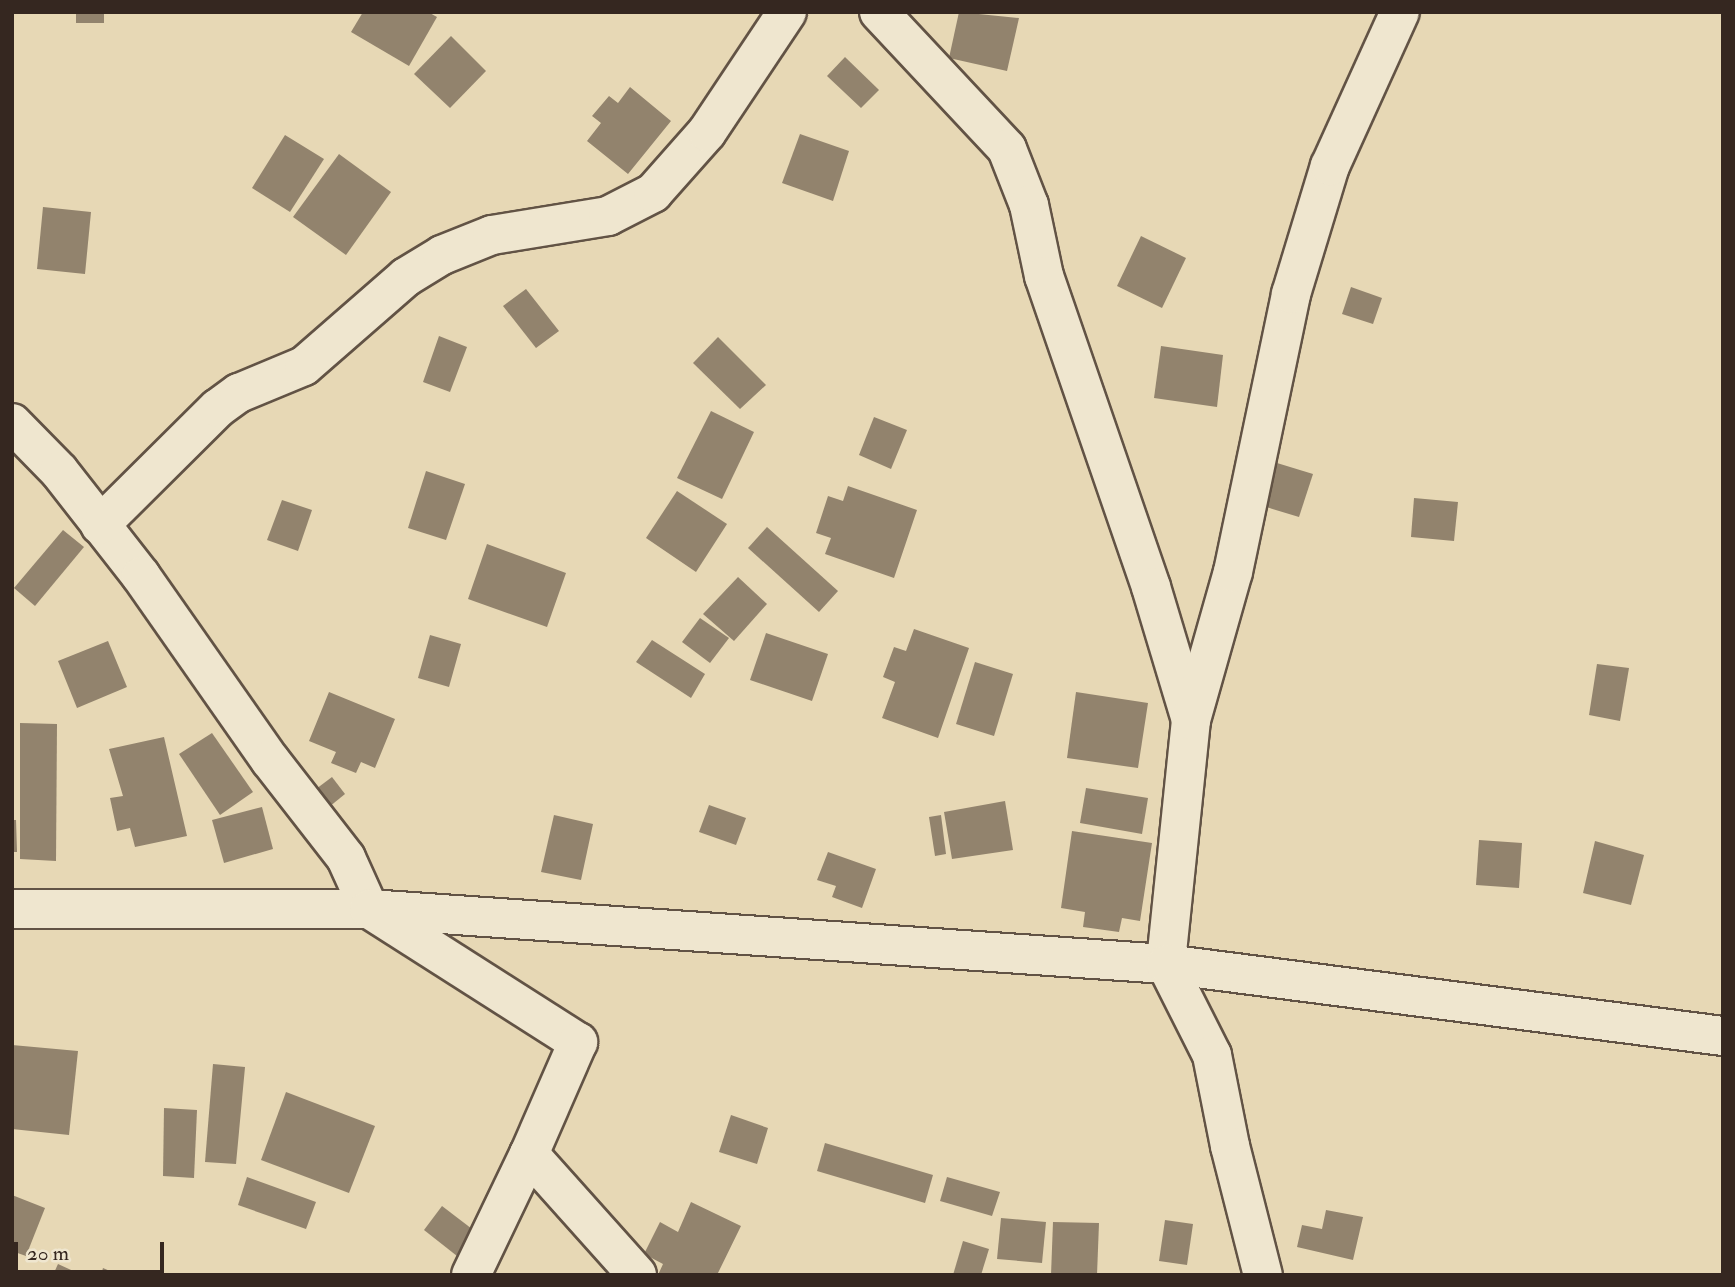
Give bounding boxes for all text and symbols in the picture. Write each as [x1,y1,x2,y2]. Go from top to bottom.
scale bar [18,1228,168,1272]
text: 20 m [27,1240,69,1267]

